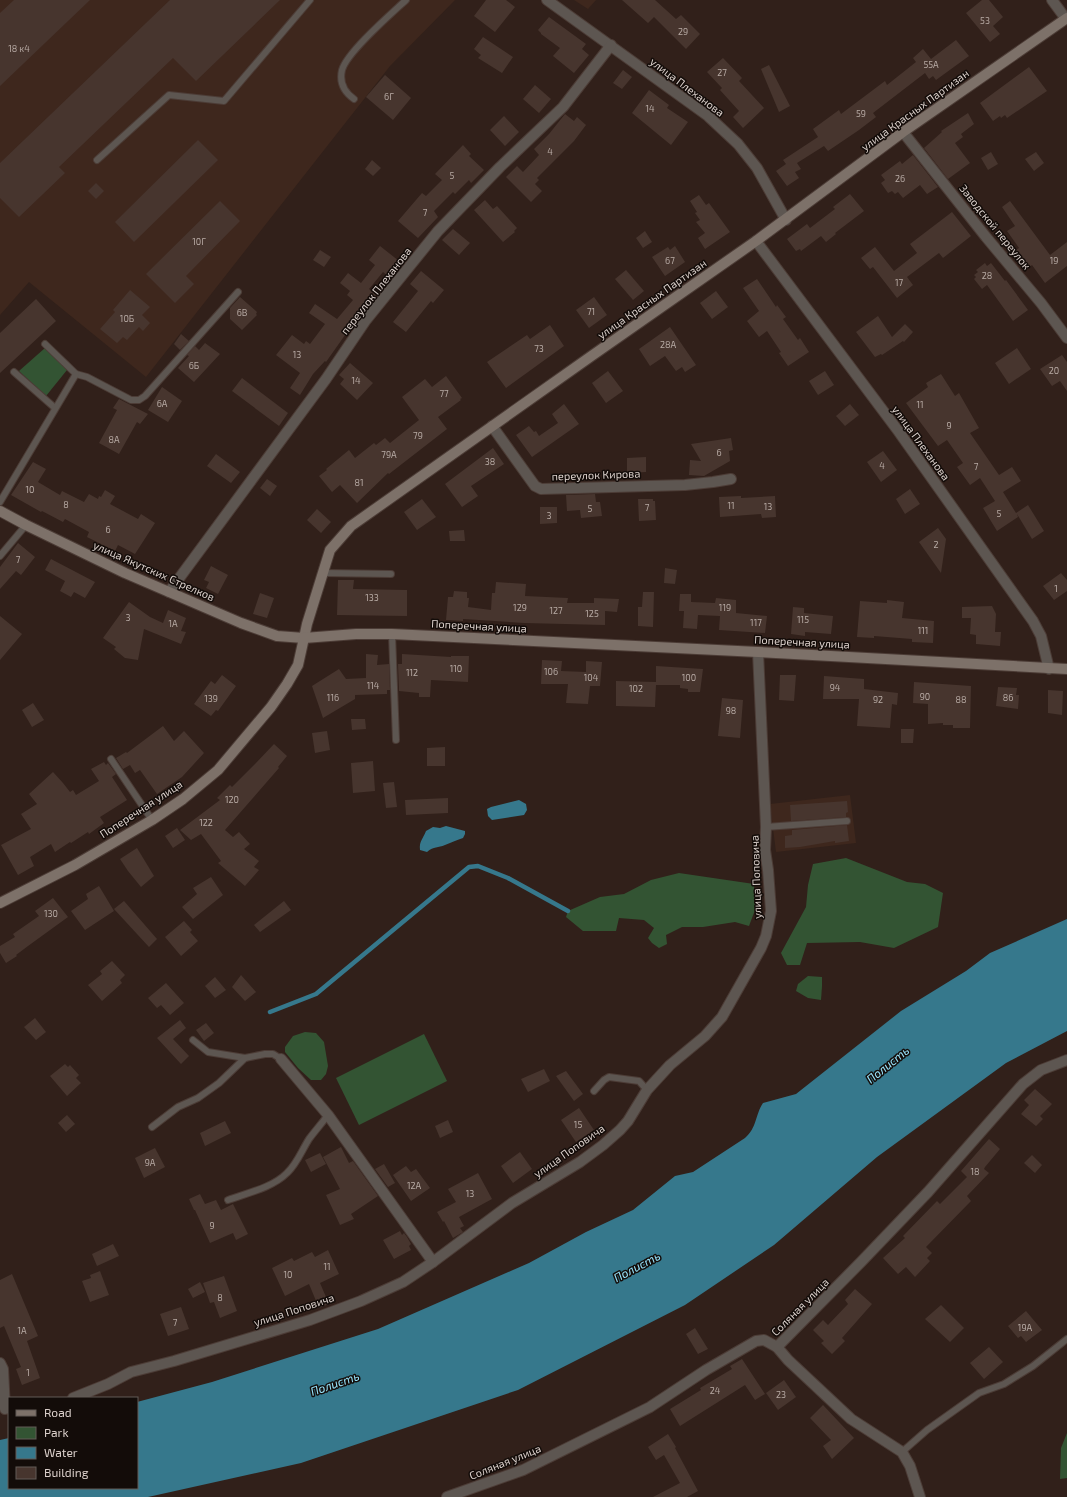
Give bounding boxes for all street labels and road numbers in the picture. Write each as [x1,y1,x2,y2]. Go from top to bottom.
street label: улица Плеханова [647,55,727,119]
street label: улица Красных Партизан [858,66,972,154]
street label: Заводской переулок [956,182,1034,273]
street label: переулок Плеханова [338,245,414,337]
street label: улица Красных Партизан [595,256,709,342]
street label: улица Плеханова [889,403,953,483]
street label: переулок Кирова [551,466,641,484]
street label: улица Якутских Стрелков [91,538,217,604]
street label: Поперечная улица [431,617,527,635]
street label: Поперечная улица [754,633,850,651]
street label: Поперечная улица [97,777,185,841]
street label: улица Поповича [748,835,764,919]
street label: улица Поповича [531,1121,607,1181]
street label: Соляная улица [768,1275,832,1339]
street label: улица Поповича [252,1290,336,1330]
street label: Соляная улица [467,1441,543,1483]

